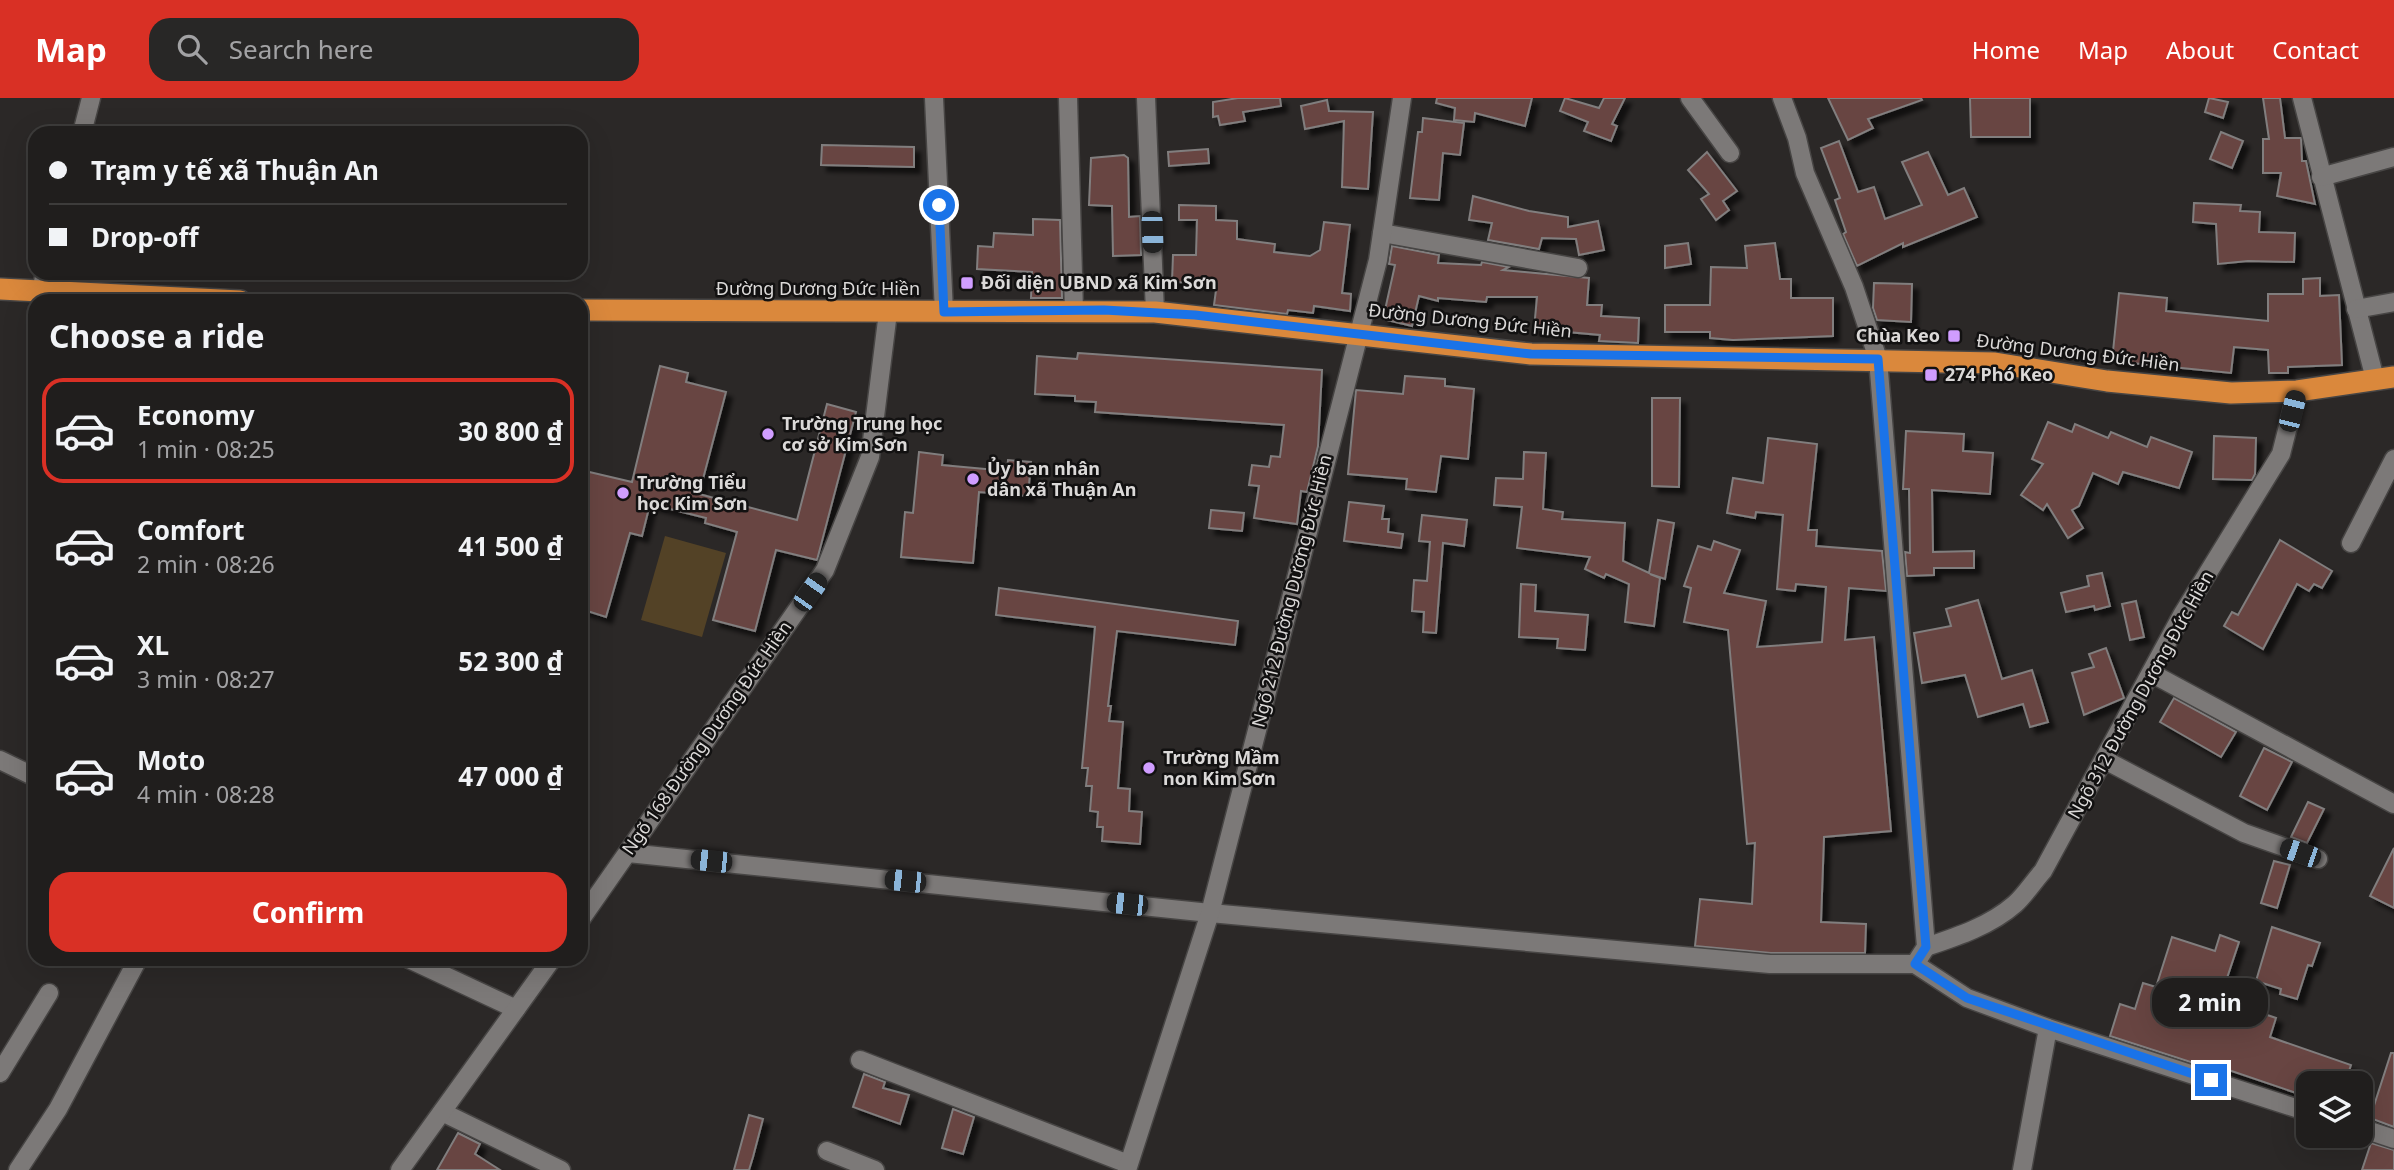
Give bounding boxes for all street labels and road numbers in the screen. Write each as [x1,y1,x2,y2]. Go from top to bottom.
street label: Đường Dương Đức Hiền [716,276,920,300]
street label: Đường Dương Đức Hiền [1367,297,1573,343]
street label: Đường Dương Đức Hiền [1975,328,2181,376]
street label: Ngõ 212 Đường Dương Đức Hiền [1245,452,1337,730]
street label: Ngõ 312 Đường Dương Đức Hiền [2062,566,2219,823]
street label: Ngõ 168 Đường Dương Đức Hiền [616,616,796,859]

